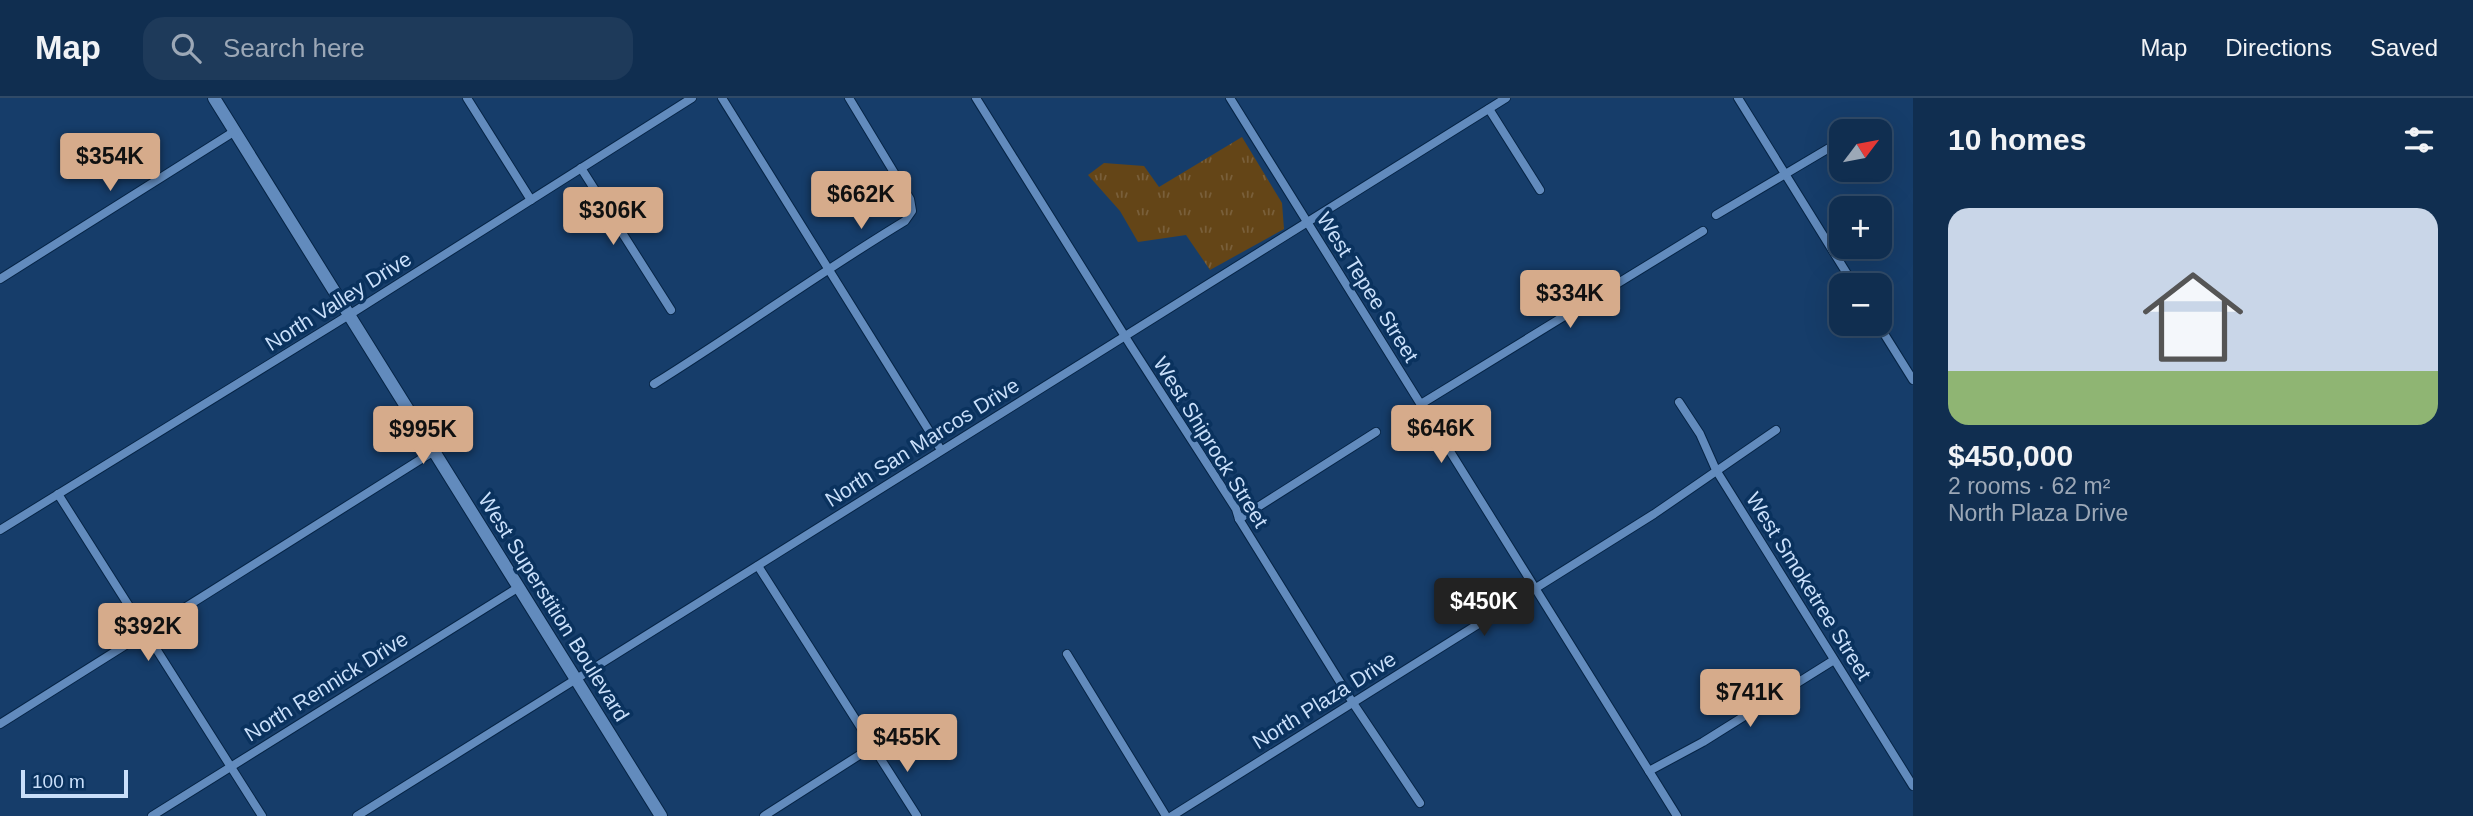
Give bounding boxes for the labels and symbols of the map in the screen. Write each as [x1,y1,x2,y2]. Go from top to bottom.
north arrow [1829,119,1892,182]
pin: $354K [61,134,159,193]
pin: $662K [812,172,910,231]
pin: $306K [564,188,662,247]
street label: West Tepee Street [1313,208,1423,366]
street label: North Valley Drive [261,247,415,355]
pin: $334K [1521,271,1619,330]
street label: West Shiprock Street [1149,352,1273,532]
street label: North San Marcos Drive [821,373,1023,511]
pin: $995K [374,406,472,466]
pin: $646K [1392,406,1490,465]
street label: West Smoketree Street [1742,488,1876,684]
street label: West Superstition Boulevard [474,489,634,725]
pin: $450K [1435,578,1533,638]
pin: $392K [99,603,197,663]
street label: North Rennick Drive [240,626,412,746]
street label: North Plaza Drive [1248,647,1400,753]
pin: $741K [1701,670,1799,729]
pin: $455K [858,714,956,774]
scale bar [21,767,128,799]

